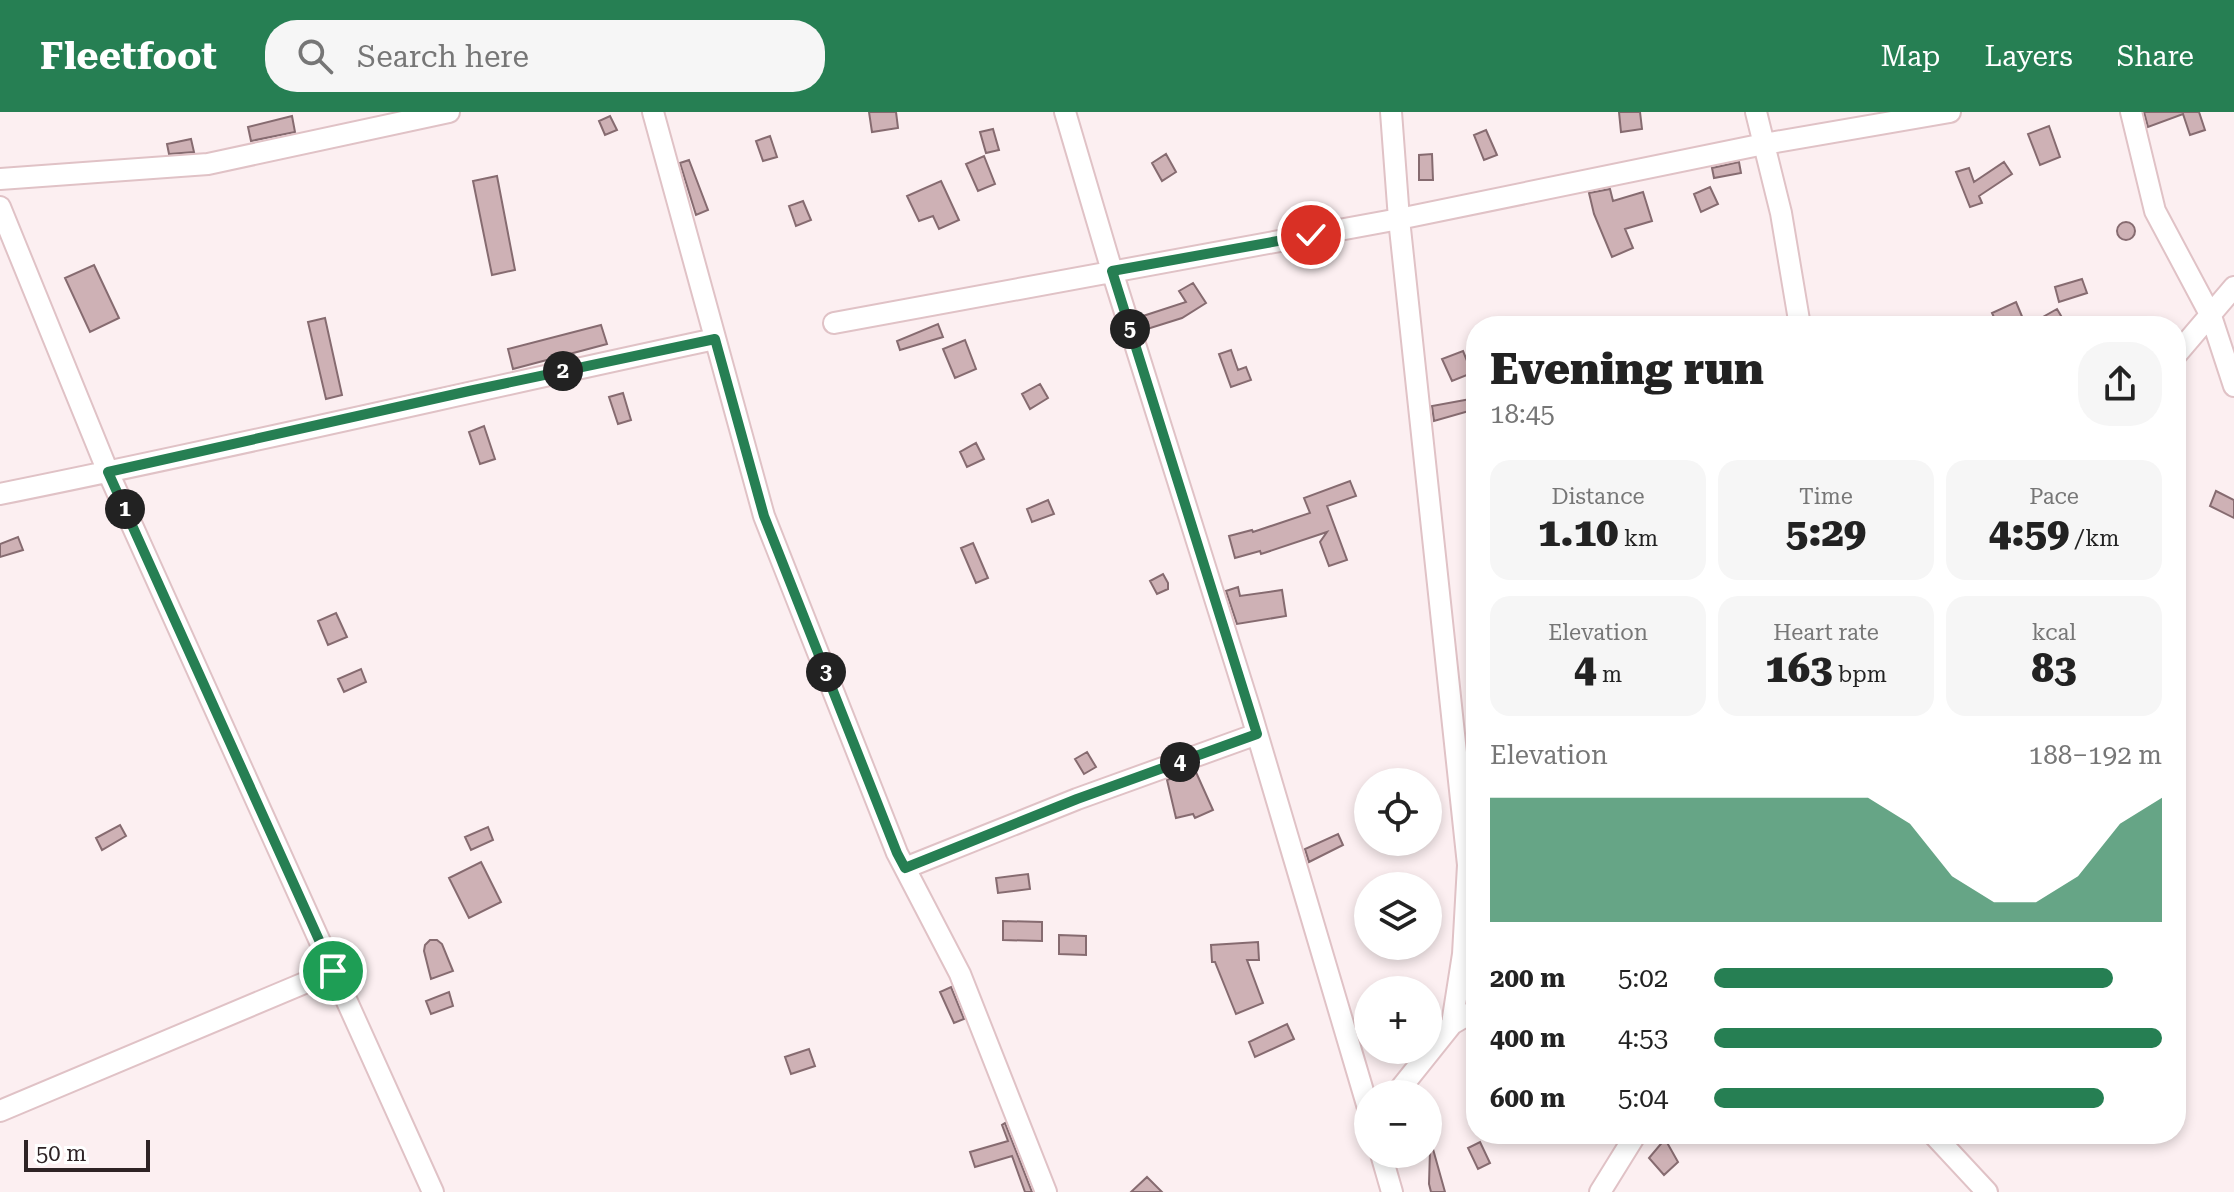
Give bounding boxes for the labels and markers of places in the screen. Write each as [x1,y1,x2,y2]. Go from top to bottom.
pin [1277,201,1345,269]
pin: 5 [1110,309,1150,349]
pin: 2 [543,351,583,391]
pin: 1 [105,489,145,529]
pin: 3 [806,652,846,692]
pin: 4 [1160,742,1200,782]
pin [299,937,367,1005]

